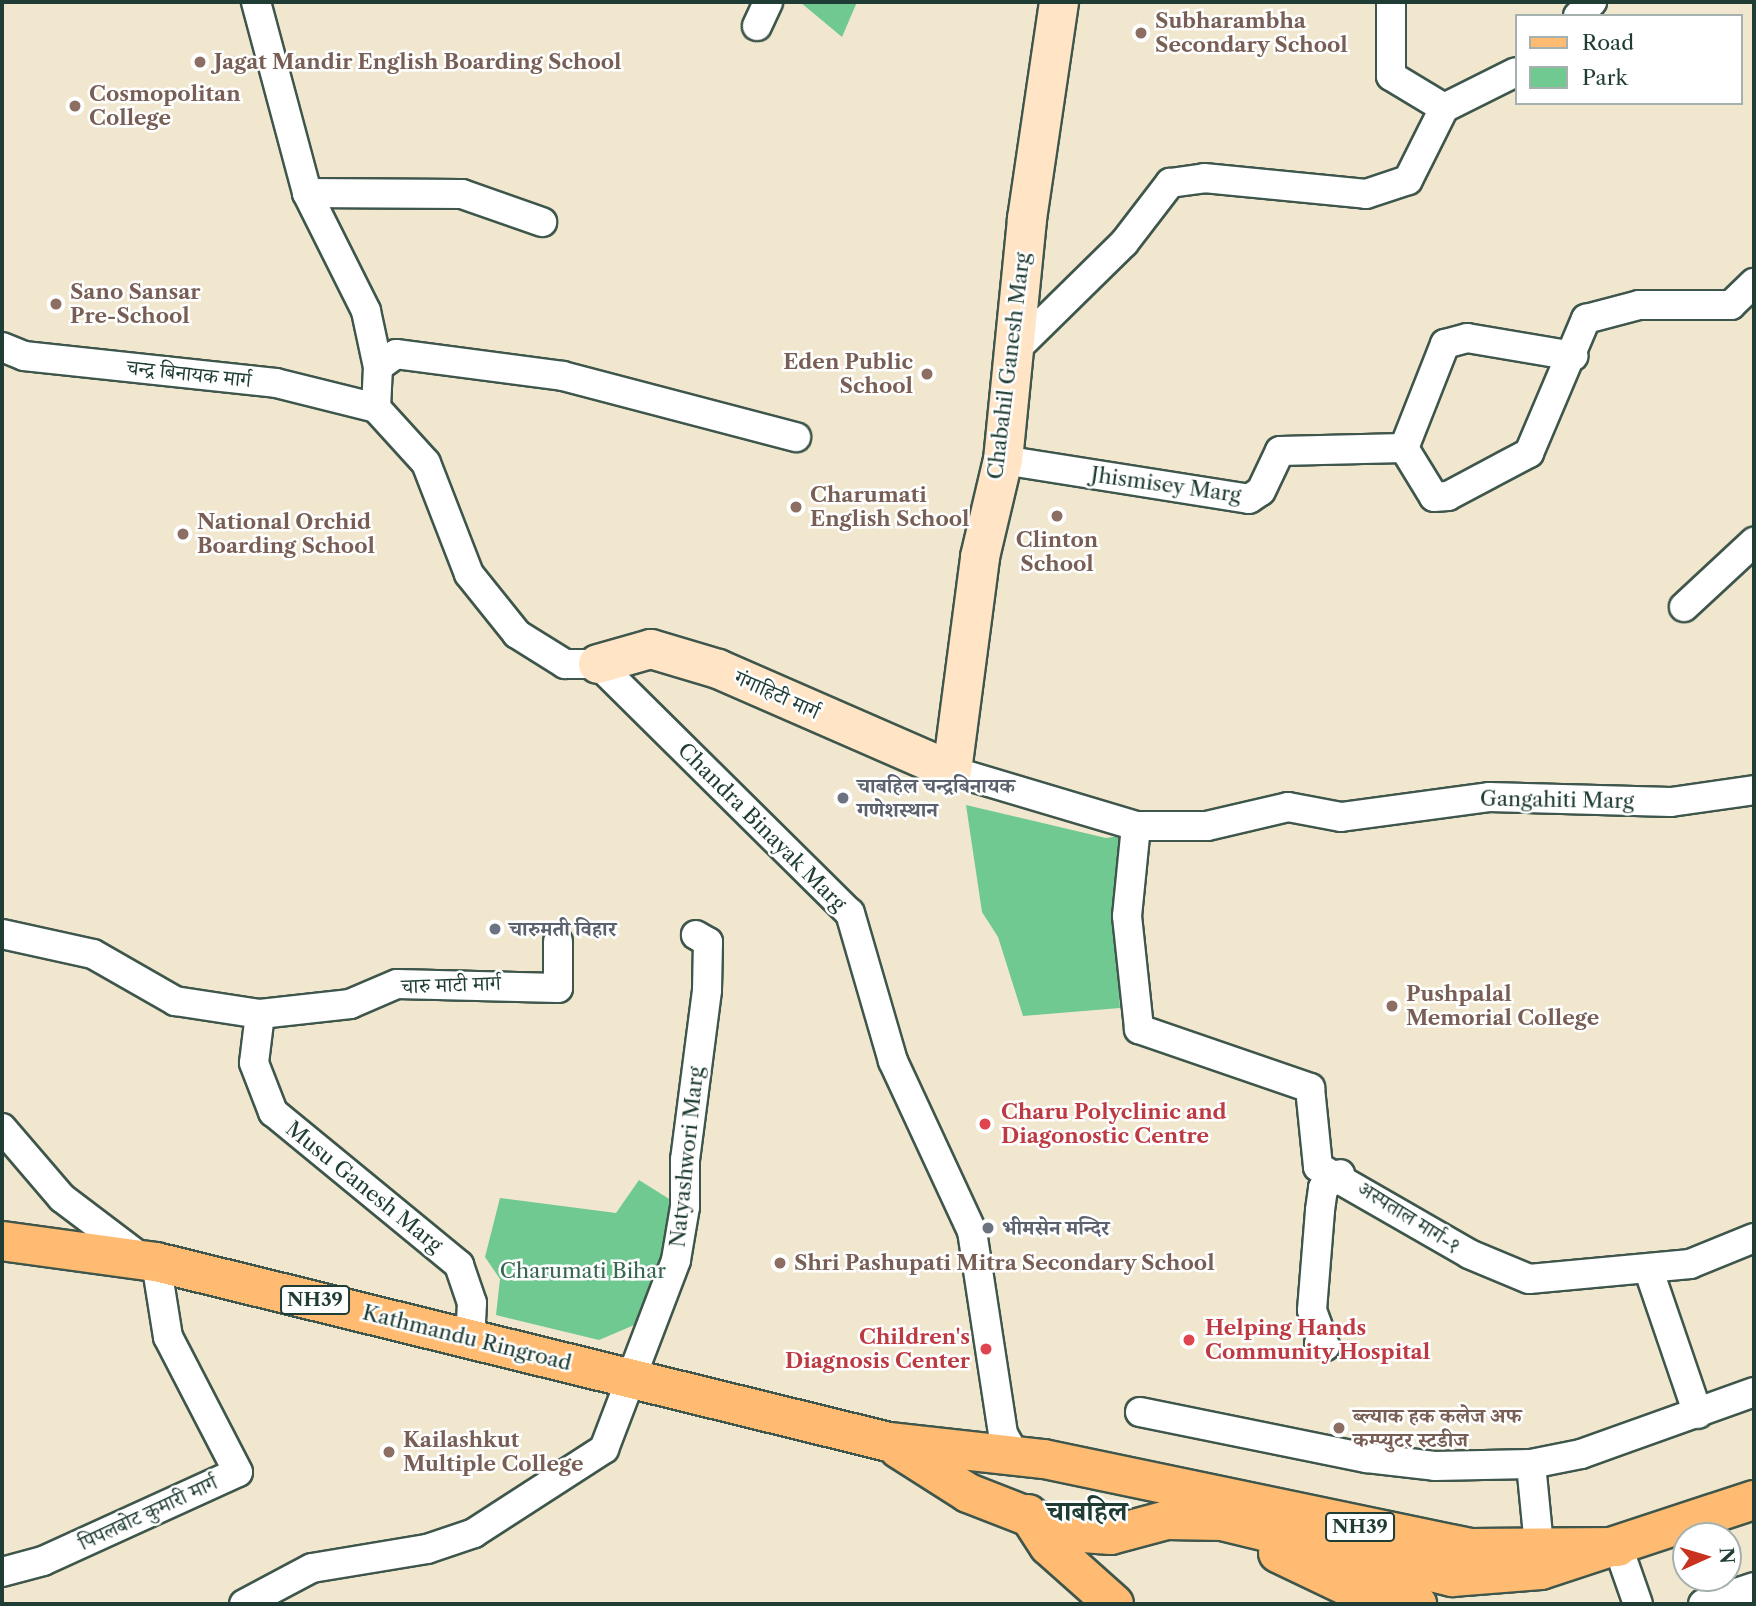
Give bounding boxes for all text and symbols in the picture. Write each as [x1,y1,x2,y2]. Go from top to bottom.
place label: Subharambha Secondary School [1155,8,1348,58]
legend [1514,14,1742,105]
marker: Subharambha Secondary School [1133,25,1149,41]
text: Road [1582,30,1634,55]
place label: Jagat Mandir English Boarding School [214,49,622,75]
marker: Jagat Mandir English Boarding School [192,54,208,70]
text: Park [1582,65,1628,90]
place label: Cosmopolitan College [89,81,241,131]
marker: Cosmopolitan College [67,98,83,114]
street label: Chabahil Ganesh Marg [983,251,1035,481]
place label: Sano Sansar Pre-School [70,279,201,329]
marker: Sano Sansar Pre-School [48,296,64,312]
place label: Eden Public School [783,349,913,399]
street label: चन्द्र बिनायक मार्ग [125,355,253,393]
marker: Eden Public School [919,366,935,382]
street label: Jhismisey Marg [1089,462,1243,508]
place label: Charumati English School [810,482,970,532]
marker: Charumati English School [788,499,804,515]
marker: Clinton School [1049,508,1065,524]
place label: National Orchid Boarding School [197,509,375,559]
marker: National Orchid Boarding School [175,526,191,542]
place label: Clinton School [1016,527,1098,577]
street label: गंगाहिटी मार्ग [730,665,824,725]
street label: Chandra Binayak Marg [672,737,852,917]
place label: चाबहिल चन्द्रबिनायक गणेशस्थान [857,773,1015,823]
street label: Gangahiti Marg [1480,786,1634,814]
marker: चाबहिल चन्द्रबिनायक गणेशस्थान [835,790,851,806]
place label: चारुमती विहार [509,916,616,942]
marker: चारुमती विहार [487,921,503,937]
street label: चारु माटी मार्ग [401,971,501,999]
place label: Pushpalal Memorial College [1406,981,1599,1031]
marker: Pushpalal Memorial College [1384,998,1400,1014]
street label: Natyashwori Marg [665,1065,709,1249]
place label: Charu Polyclinic and Diagonostic Centre [1001,1099,1227,1149]
marker: Charu Polyclinic and Diagonostic Centre [975,1114,995,1134]
street label: Musu Ganesh Marg [281,1116,447,1258]
street label: अस्पताल मार्ग-१ [1353,1176,1465,1258]
place label: भीमसेन मन्दिर [1002,1215,1109,1241]
marker: भीमसेन मन्दिर [980,1220,996,1236]
place label: Shri Pashupati Mitra Secondary School [794,1250,1215,1276]
marker: Shri Pashupati Mitra Secondary School [772,1255,788,1271]
park label: Charumati Bihar [500,1258,666,1284]
road number: NH39 [280,1284,350,1316]
street label: Kathmandu Ringroad [360,1300,574,1376]
place label: Helping Hands Community Hospital [1205,1315,1431,1365]
place label: Children's Diagnosis Center [785,1324,970,1374]
marker: Helping Hands Community Hospital [1179,1330,1199,1350]
marker: Children's Diagnosis Center [976,1339,996,1359]
place label: ब्ल्याक हक कलेज अफ कम्प्युटर स्टडीज [1353,1403,1522,1453]
marker: ब्ल्याक हक कलेज अफ कम्प्युटर स्टडीज [1331,1420,1347,1436]
place label: Kailashkut Multiple College [403,1427,584,1477]
marker: Kailashkut Multiple College [381,1444,397,1460]
street label: पिपलबोट कुमारी मार्ग [75,1470,221,1556]
district label: चाबहिल [1047,1494,1127,1528]
road number: NH39 [1325,1512,1395,1542]
north arrow [1672,1522,1742,1592]
text: N [1714,1547,1739,1565]

